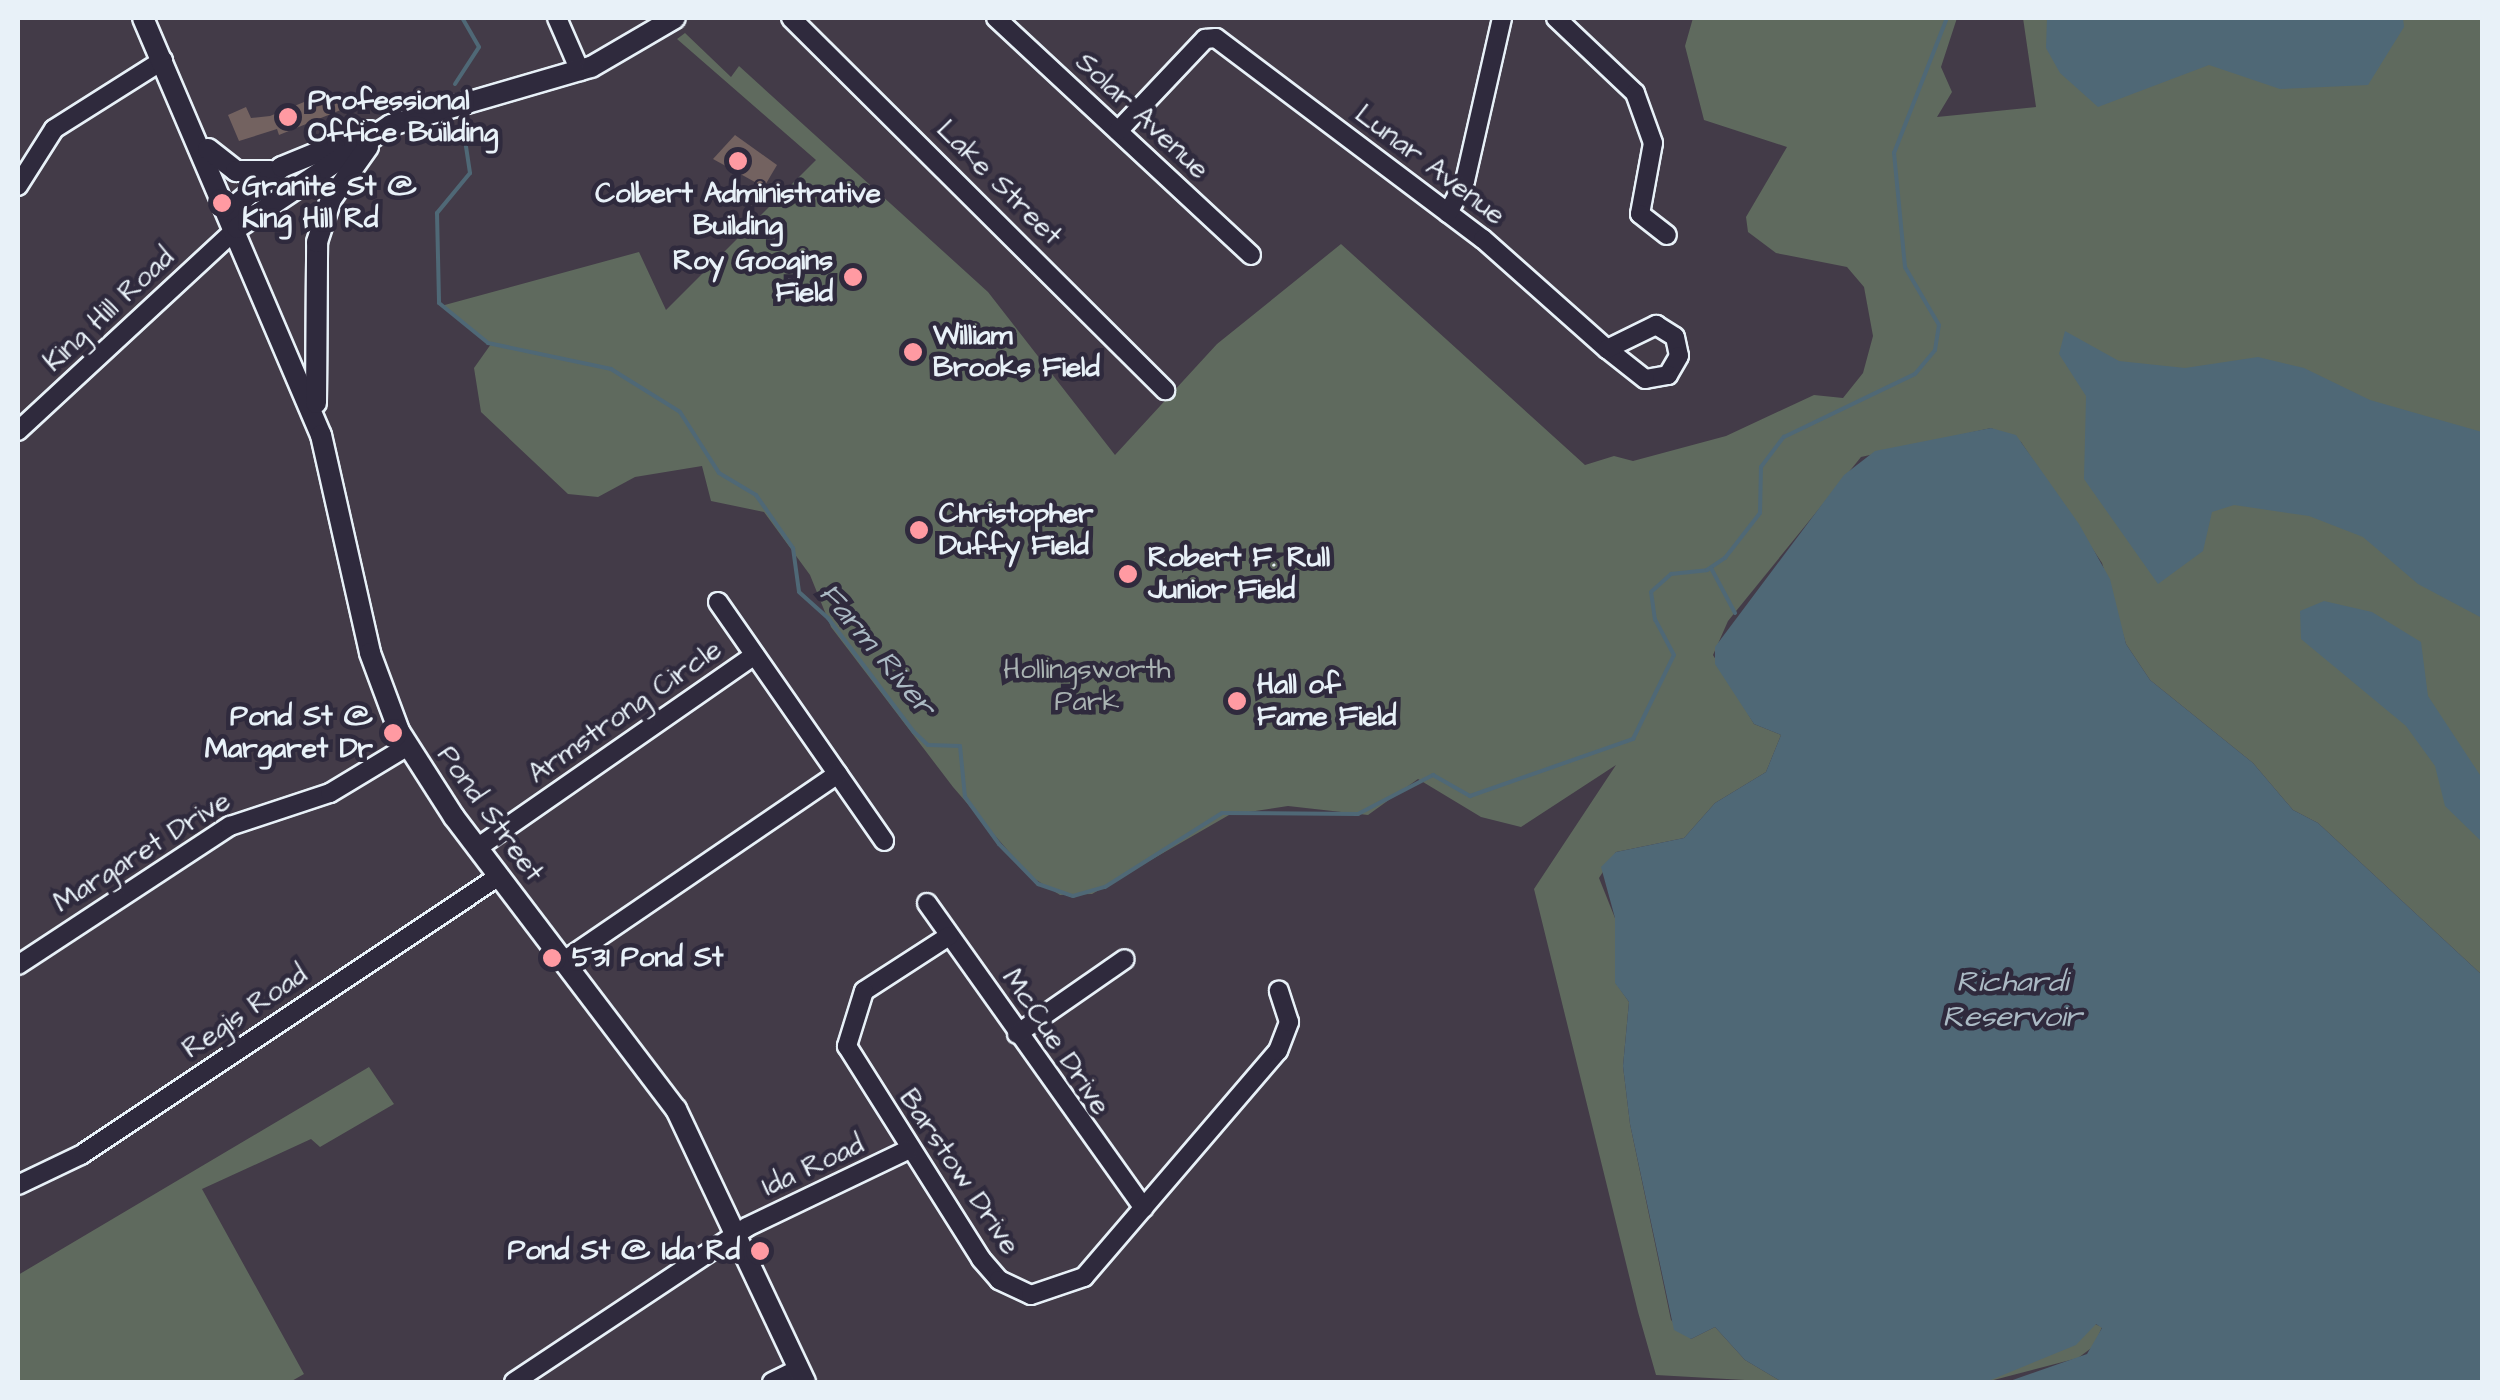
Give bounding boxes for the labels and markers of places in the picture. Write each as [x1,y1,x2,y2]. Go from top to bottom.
place label: Professional Office Building [308,84,498,150]
marker: Professional Office Building [277,106,299,128]
marker: Colbert Administrative Building [727,150,749,172]
place label: Granite St @ King Hill Rd [242,170,417,236]
place label: Colbert Administrative Building [595,177,881,243]
marker: Granite St @ King Hill Rd [211,192,233,214]
place label: Roy Googins Field [673,244,833,310]
marker: Roy Googins Field [842,266,864,288]
place label: William Brooks Field [933,319,1100,385]
marker: William Brooks Field [902,341,924,363]
place label: Christopher Duffy Field [939,497,1094,563]
marker: Christopher Duffy Field [908,519,930,541]
place label: Robert F. Rull Junior Field [1148,541,1330,607]
marker: Robert F. Rull Junior Field [1117,563,1139,585]
place label: Hall of Fame Field [1257,668,1396,734]
marker: Hall of Fame Field [1226,690,1248,712]
place label: Pond St @ Margaret Dr [205,700,373,766]
marker: Pond St @ Margaret Dr [382,722,404,744]
place label: 531 Pond St [572,941,723,975]
marker: 531 Pond St [541,947,563,969]
place label: Pond St @ Ida Rd [508,1234,740,1268]
marker: Pond St @ Ida Rd [749,1240,771,1262]

